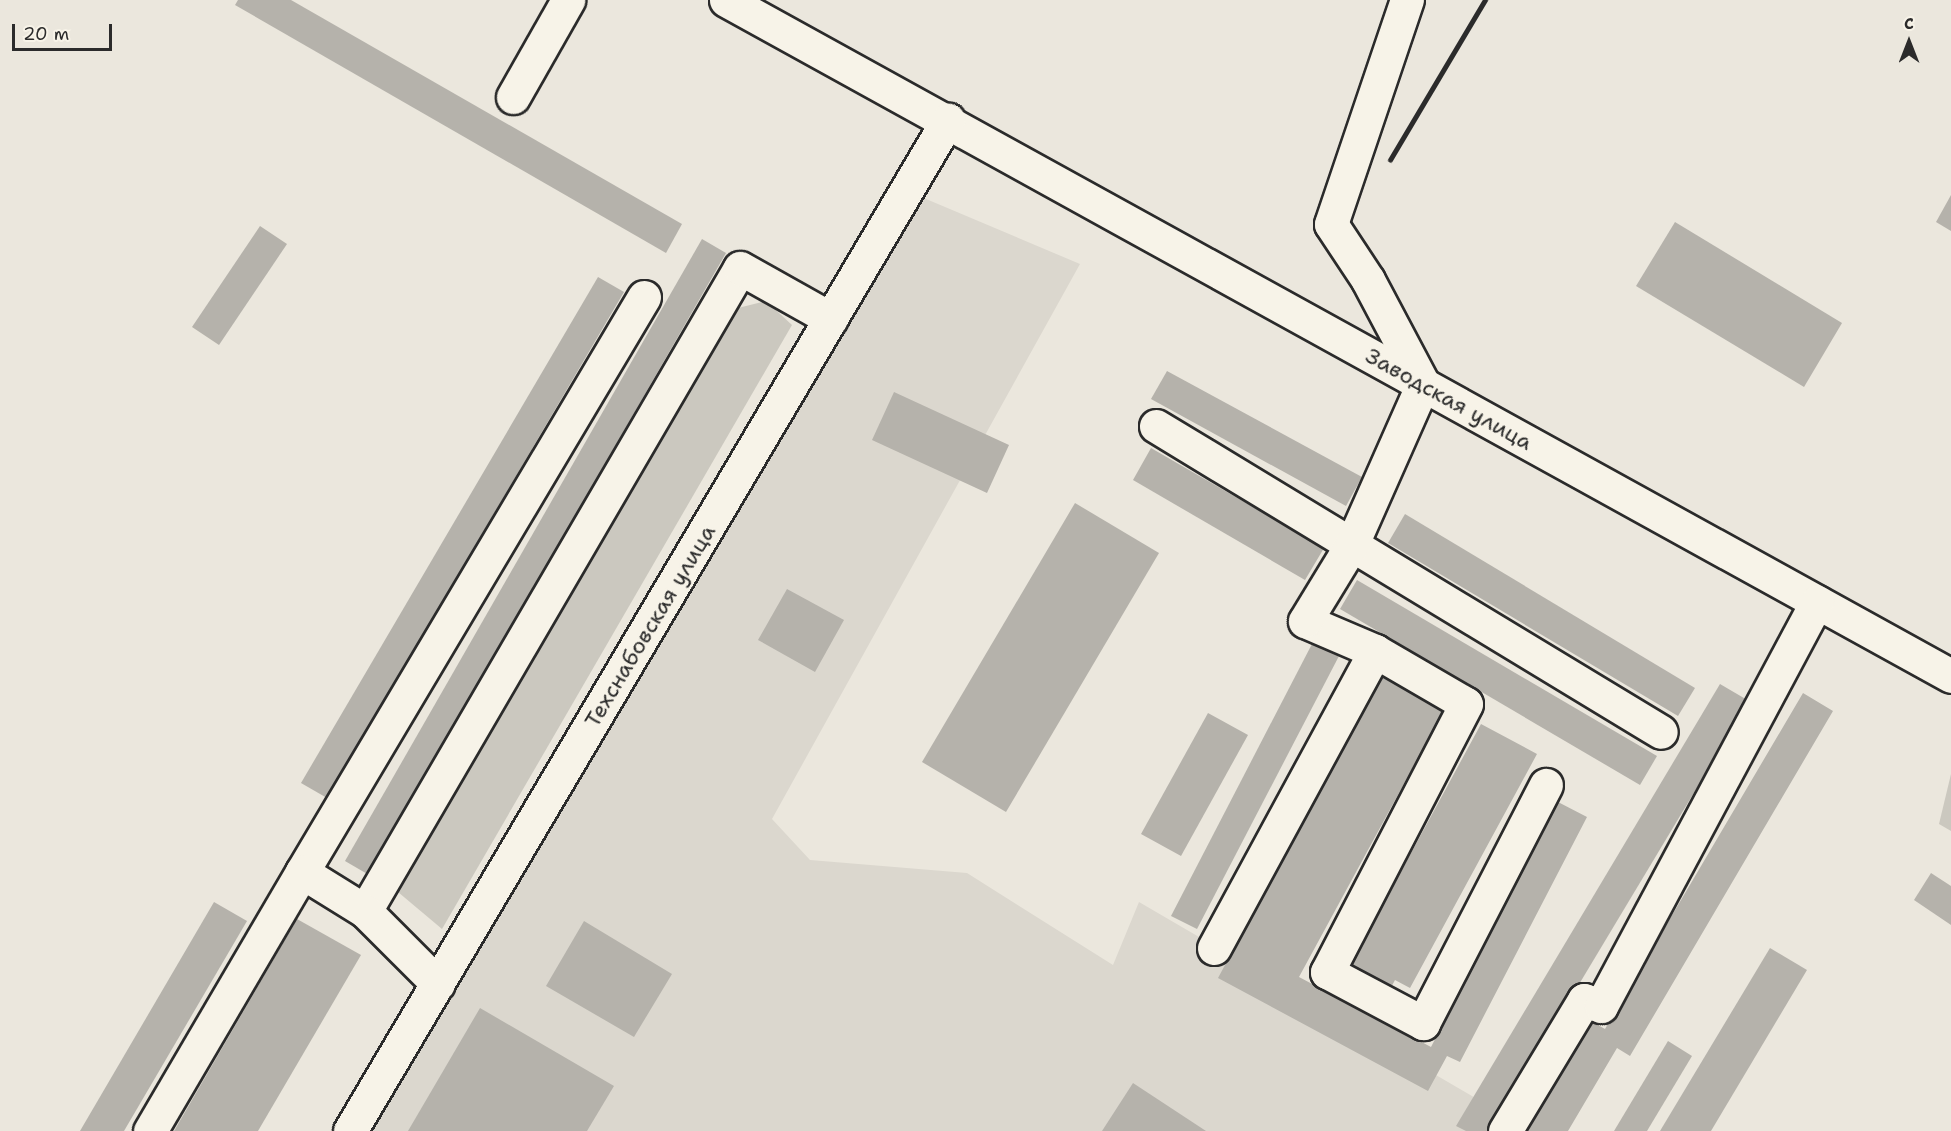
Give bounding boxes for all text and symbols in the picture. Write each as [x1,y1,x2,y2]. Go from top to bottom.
scale bar [15,12,116,50]
north arrow [1879,12,1939,72]
text: С [1904,13,1914,34]
text: 20 m [23,22,69,46]
street label: Заводская улица [1361,342,1537,456]
street label: Техснабовская улица [579,520,721,732]

